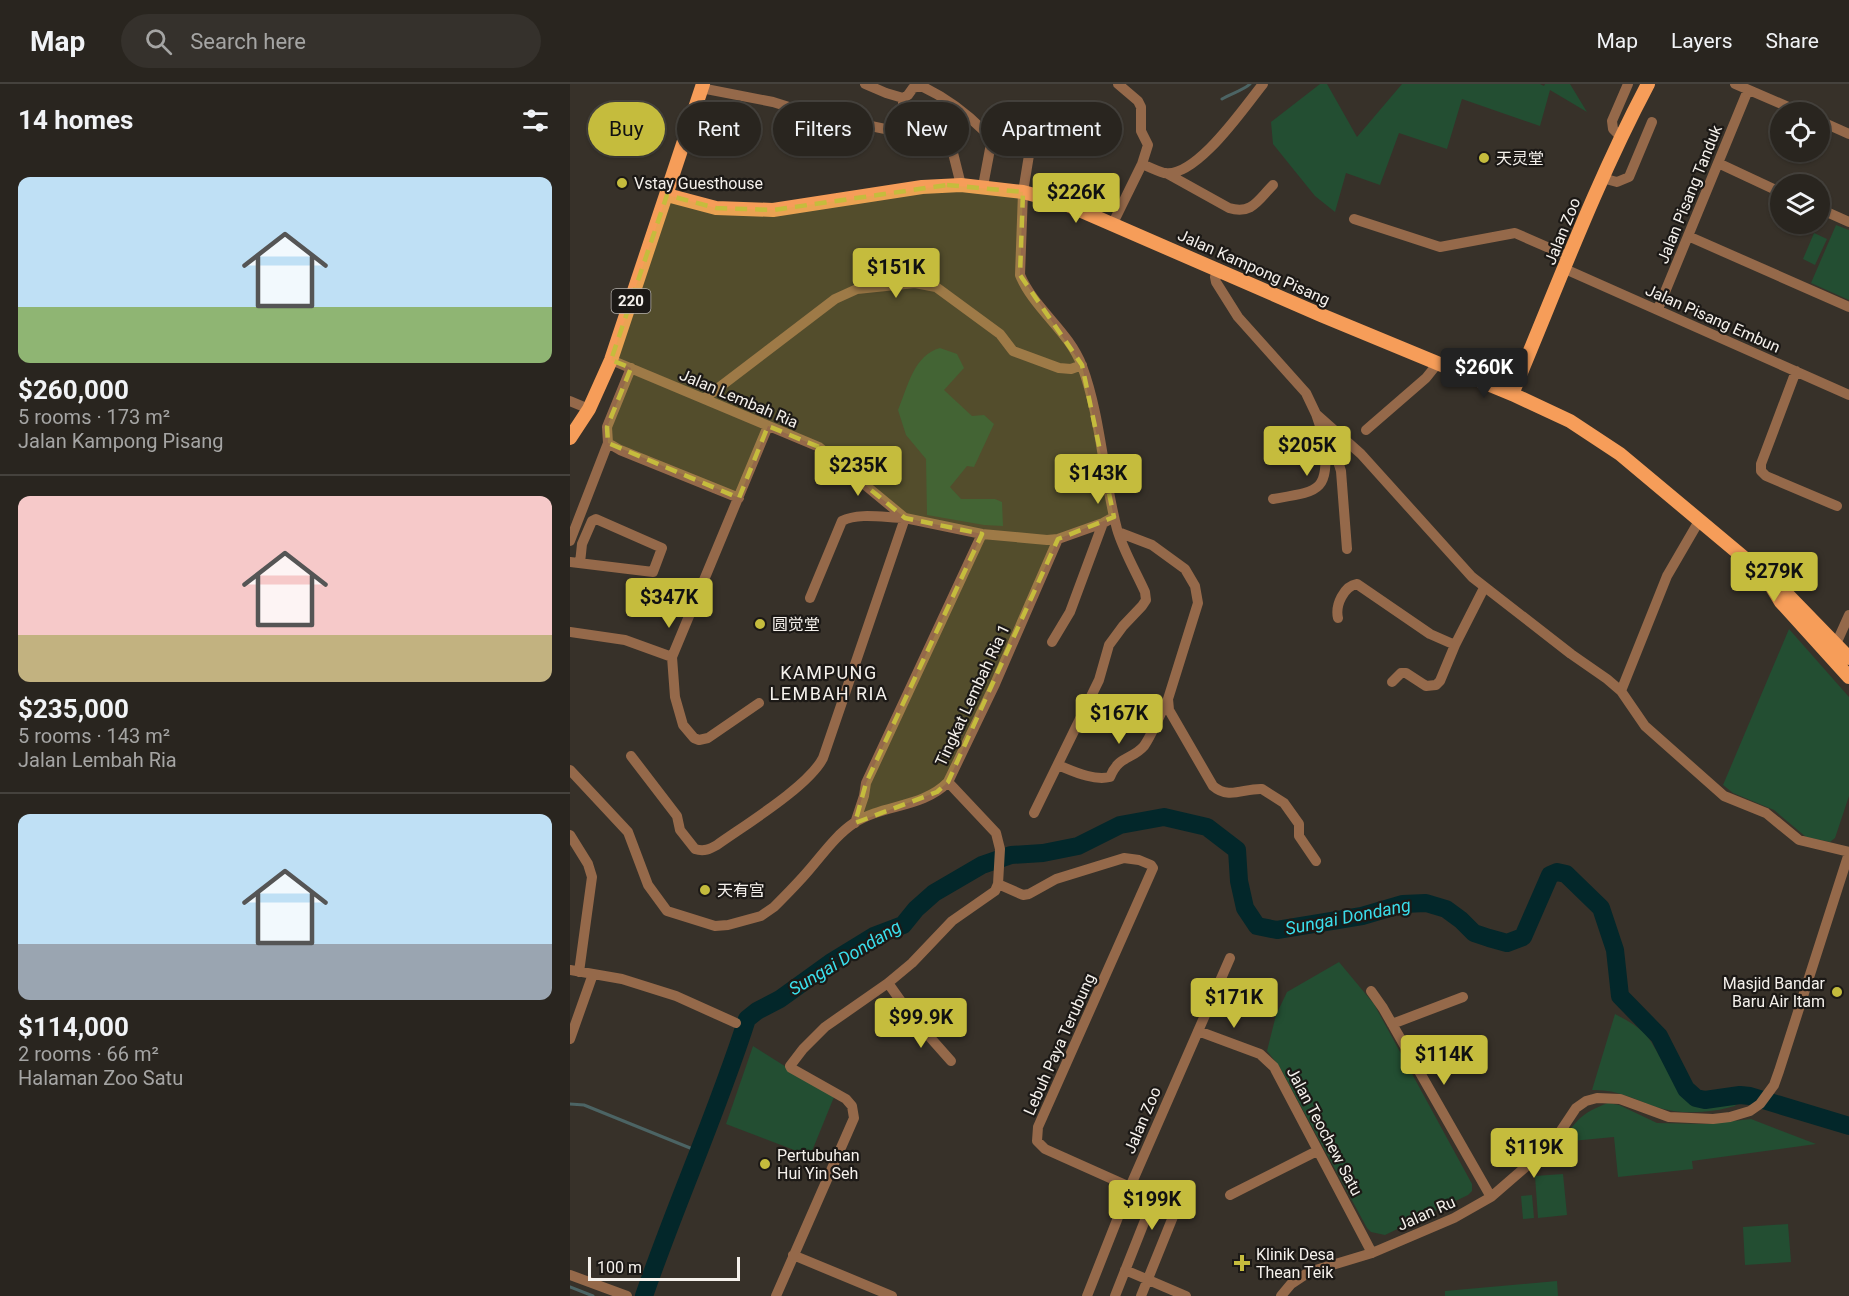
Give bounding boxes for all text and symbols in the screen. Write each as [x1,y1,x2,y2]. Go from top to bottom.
search box [121,14,541,68]
text: Map [30,25,85,58]
icon: search [142,25,175,58]
text: Search here [190,29,306,54]
text: Map [1596,29,1638,53]
text: Layers [1671,29,1732,53]
text: Share [1765,29,1819,53]
chip: Buy [588,102,665,156]
chip: Rent [677,102,761,156]
chip: Filters [773,102,873,156]
chip: New [885,102,969,156]
chip: Apartment [981,102,1122,156]
map controls [1770,102,1830,234]
button: locate [1770,102,1830,162]
icon: filters [519,104,552,137]
text: 14 homes [18,105,133,135]
street label: Jalan Pisang Tanduk [1653,121,1726,266]
place label: 天灵堂 [1496,149,1544,168]
marker: 天灵堂 [1477,151,1491,165]
pin: $226K [1034,173,1118,224]
place label: Vstay Guesthouse [634,174,763,193]
button: layers [1770,174,1830,234]
marker: Vstay Guesthouse [615,176,629,190]
text: $226K [1047,180,1105,204]
street label: Jalan Zoo [1540,195,1584,267]
icon: home [231,216,339,324]
street label: Jalan Kampong Pisang [1175,225,1333,310]
pin: $151K [854,248,938,299]
text: $151K [867,255,925,279]
street label: Jalan Pisang Embun [1643,280,1783,357]
road number: 220 [612,289,650,313]
pin: $260K [1442,348,1526,399]
text: $260K [1455,355,1513,379]
street label: Jalan Lembah Ria [677,365,801,432]
text: $260,000 [18,375,129,405]
text: 5 rooms · 173 m² [18,405,170,429]
pin: $205K [1265,426,1349,477]
text: Jalan Kampong Pisang [18,429,223,453]
text: $205K [1278,433,1336,457]
pin: $235K [816,446,900,497]
text: $235K [829,453,887,477]
pin: $143K [1056,454,1140,505]
text: $143K [1069,461,1127,485]
icon: home [231,535,339,643]
pin: $279K [1732,552,1816,603]
text: $279K [1745,559,1803,583]
pin: $347K [627,578,711,629]
text: $347K [640,585,698,609]
place label: 圆觉堂 [772,615,820,634]
marker: 圆觉堂 [753,617,767,631]
street label: Tingkat Lembah Ria 1 [931,621,1014,769]
district label: KAMPUNG LEMBAH RIA [770,662,888,704]
text: $235,000 [18,694,129,724]
pin: $167K [1077,694,1161,745]
text: $167K [1090,701,1148,725]
text: 5 rooms · 143 m² [18,724,170,748]
text: Jalan Lembah Ria [18,748,177,772]
icon: home [231,853,339,961]
place label: 天有宫 [717,881,765,900]
marker: 天有宫 [698,883,712,897]
water label: Sungai Dondang [1283,894,1413,939]
water label: Sungai Dondang [785,916,905,999]
street label: Lebuh Paya Terubung [1020,970,1099,1118]
place label: Masjid Bandar Baru Air Itam [1723,974,1826,1011]
pin: $171K [1192,978,1276,1029]
text: $171K [1205,985,1263,1009]
marker: Masjid Bandar Baru Air Itam [1830,985,1844,999]
pin: $99.9K [872,998,970,1049]
text: $99.9K [889,1005,953,1029]
text: $114,000 [18,1012,129,1042]
pin: $114K [1402,1035,1486,1086]
text: 2 rooms · 66 m² [18,1042,159,1066]
text: $114K [1415,1042,1473,1066]
street label: Jalan Teochew Satu [1283,1064,1366,1199]
text: Halaman Zoo Satu [18,1066,183,1090]
street label: Jalan Zoo [1120,1084,1165,1156]
pin: $119K [1492,1128,1576,1179]
text: $119K [1505,1135,1563,1159]
place label: Pertubuhan Hui Yin Seh [777,1146,860,1183]
marker: Pertubuhan Hui Yin Seh [758,1157,772,1171]
pin: $199K [1110,1180,1194,1231]
text: $199K [1123,1187,1181,1211]
street label: Jalan Ru [1394,1192,1458,1235]
place label: Klinik Desa Thean Teik [1256,1245,1335,1282]
scale bar [588,1254,740,1282]
marker: Klinik Desa Thean Teik [1233,1254,1251,1272]
text: 100 m [597,1258,642,1277]

